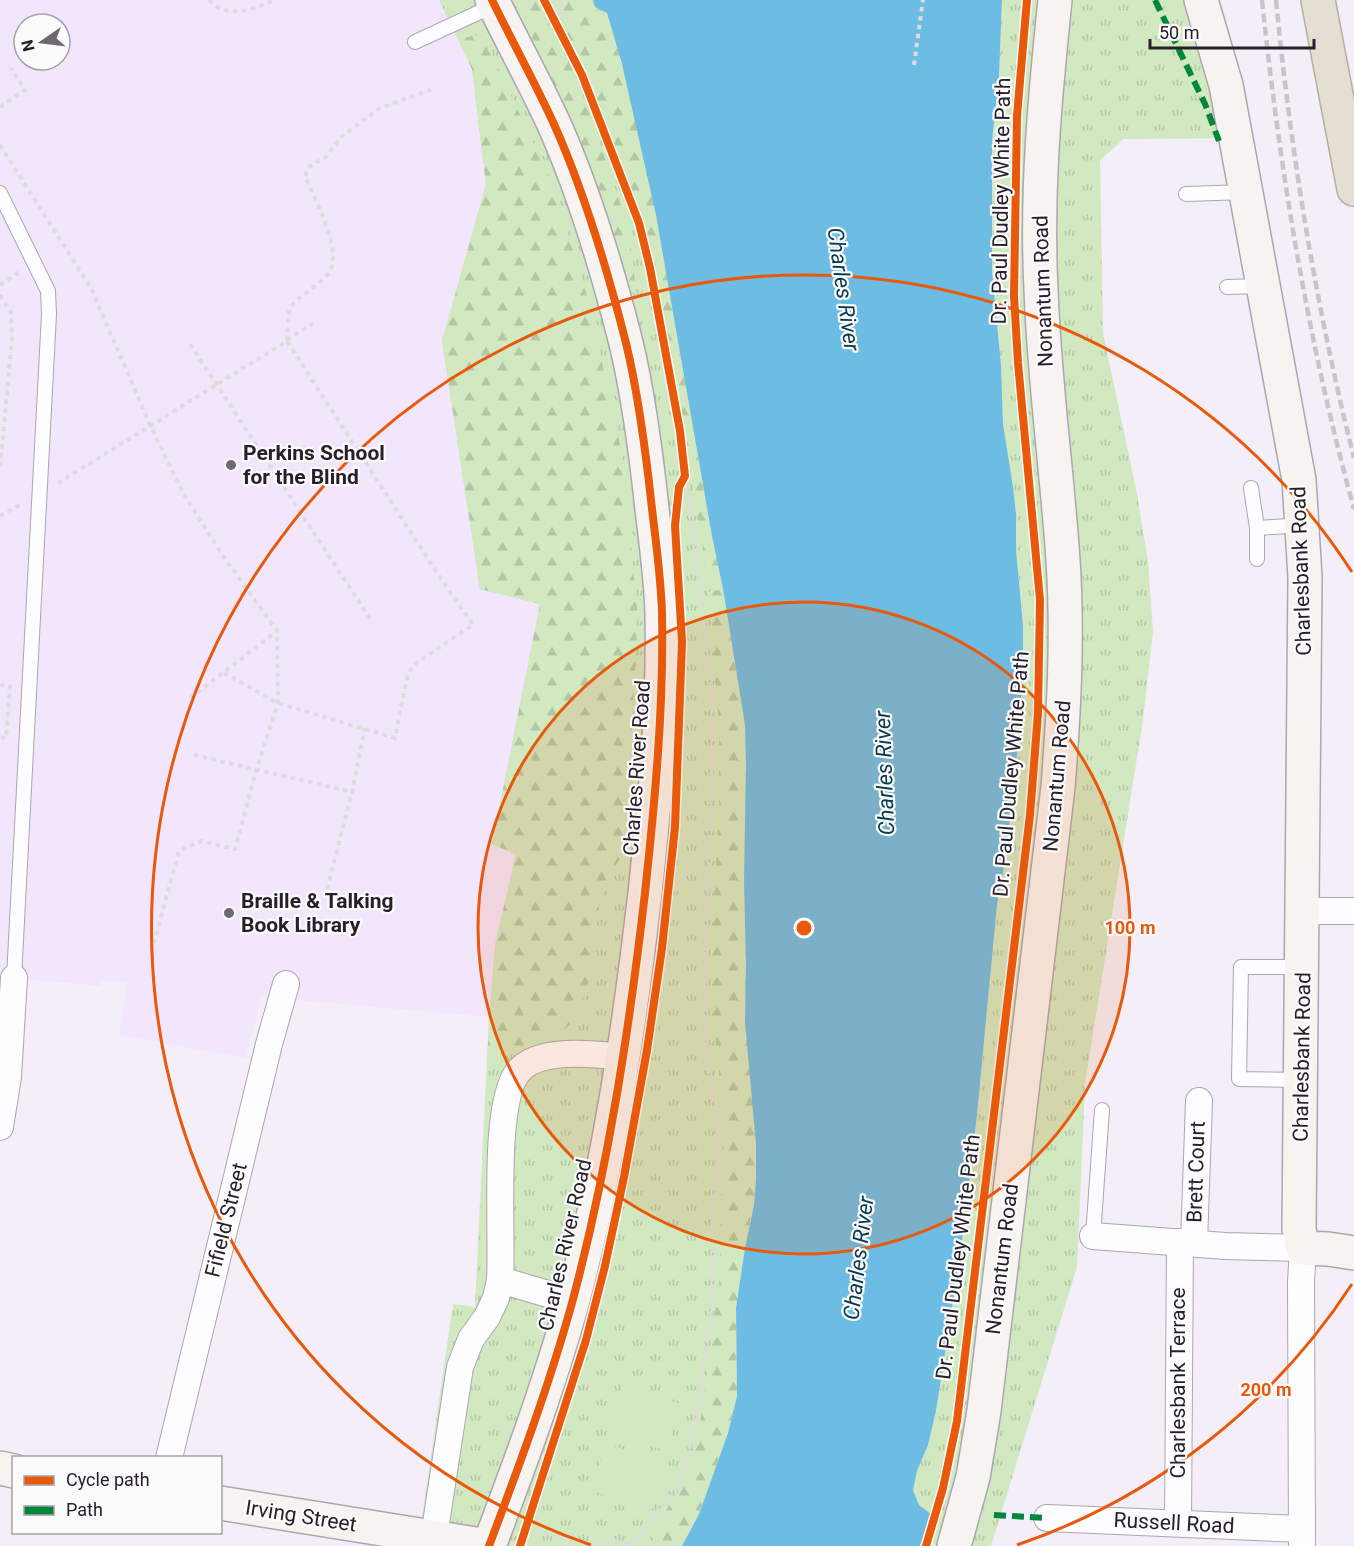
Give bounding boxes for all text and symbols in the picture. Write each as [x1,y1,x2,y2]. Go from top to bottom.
north arrow [12,12,72,72]
scale bar [1150,12,1314,50]
text: 50 m [1159,22,1199,43]
text: N [17,38,39,53]
street label: Dr. Paul Dudley White Path [987,77,1015,325]
street label: Nonantum Road [1028,215,1058,367]
water label: Charles River [822,226,865,353]
place label: Perkins School for the Blind [243,441,385,489]
marker: Perkins School for the Blind [224,458,238,472]
street label: Charlesbank Road [1286,486,1316,656]
street label: Dr. Paul Dudley White Path [988,650,1034,898]
street label: Charles River Road [619,679,655,857]
street label: Nonantum Road [1038,699,1076,853]
water label: Charles River [870,710,899,836]
place label: Braille & Talking Book Library [241,889,394,937]
marker: Braille & Talking Book Library [222,906,236,920]
text: 100 m [1104,917,1156,938]
centre of rings [794,918,814,938]
street label: Charlesbank Road [1289,972,1315,1142]
street label: Brett Court [1182,1121,1210,1223]
street label: Dr. Paul Dudley White Path [931,1133,985,1381]
street label: Charles River Road [534,1157,596,1333]
street label: Fifield Street [200,1160,252,1280]
street label: Nonantum Road [981,1182,1023,1336]
water label: Charles River [839,1194,879,1321]
street label: Charlesbank Terrace [1166,1287,1190,1479]
text: 200 m [1240,1379,1292,1400]
legend [12,1456,222,1534]
text: Cycle path [66,1469,150,1490]
street label: Irving Street [244,1495,358,1537]
text: Path [66,1499,103,1520]
street label: Russell Road [1113,1508,1235,1538]

